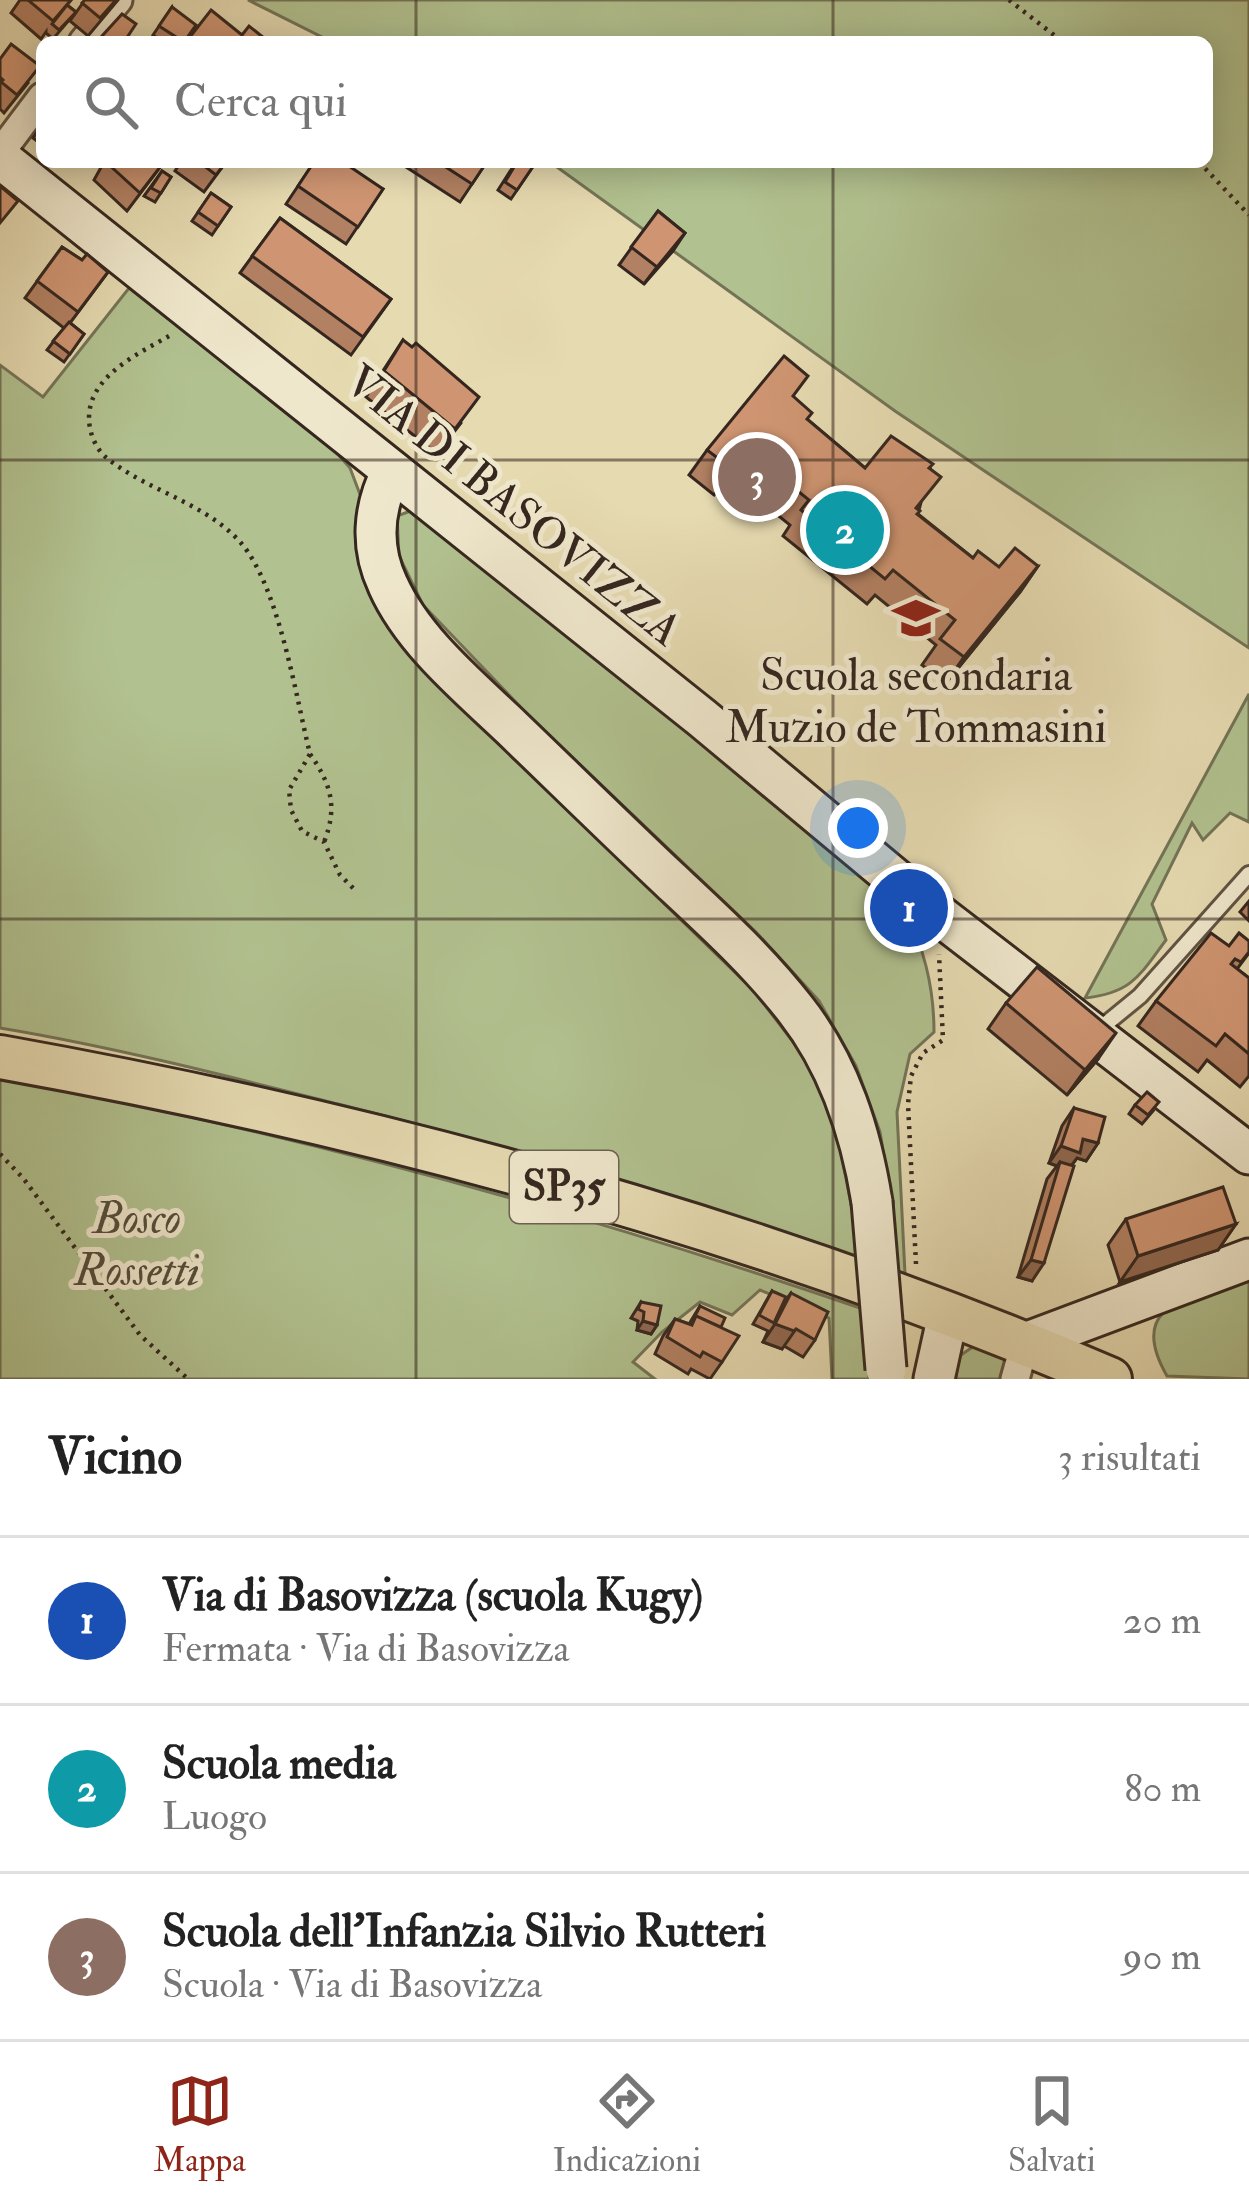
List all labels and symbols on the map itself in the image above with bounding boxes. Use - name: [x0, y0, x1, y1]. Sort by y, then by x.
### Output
- street label: VIA DI BASOVIZZA: [334, 353, 692, 659]
- pin: 3: [718, 432, 796, 522]
- pin: 2: [806, 485, 884, 575]
- school or university icon: Scuola secondaria Muzio de Tommasini: [891, 593, 941, 643]
- place label: Scuola secondaria Muzio de Tommasini: [725, 648, 1107, 756]
- your location: [828, 798, 888, 858]
- pin: 1: [870, 863, 948, 953]
- road number: SP35: [510, 1151, 618, 1223]
- park label: Bosco Rossetti: [73, 1191, 200, 1299]

